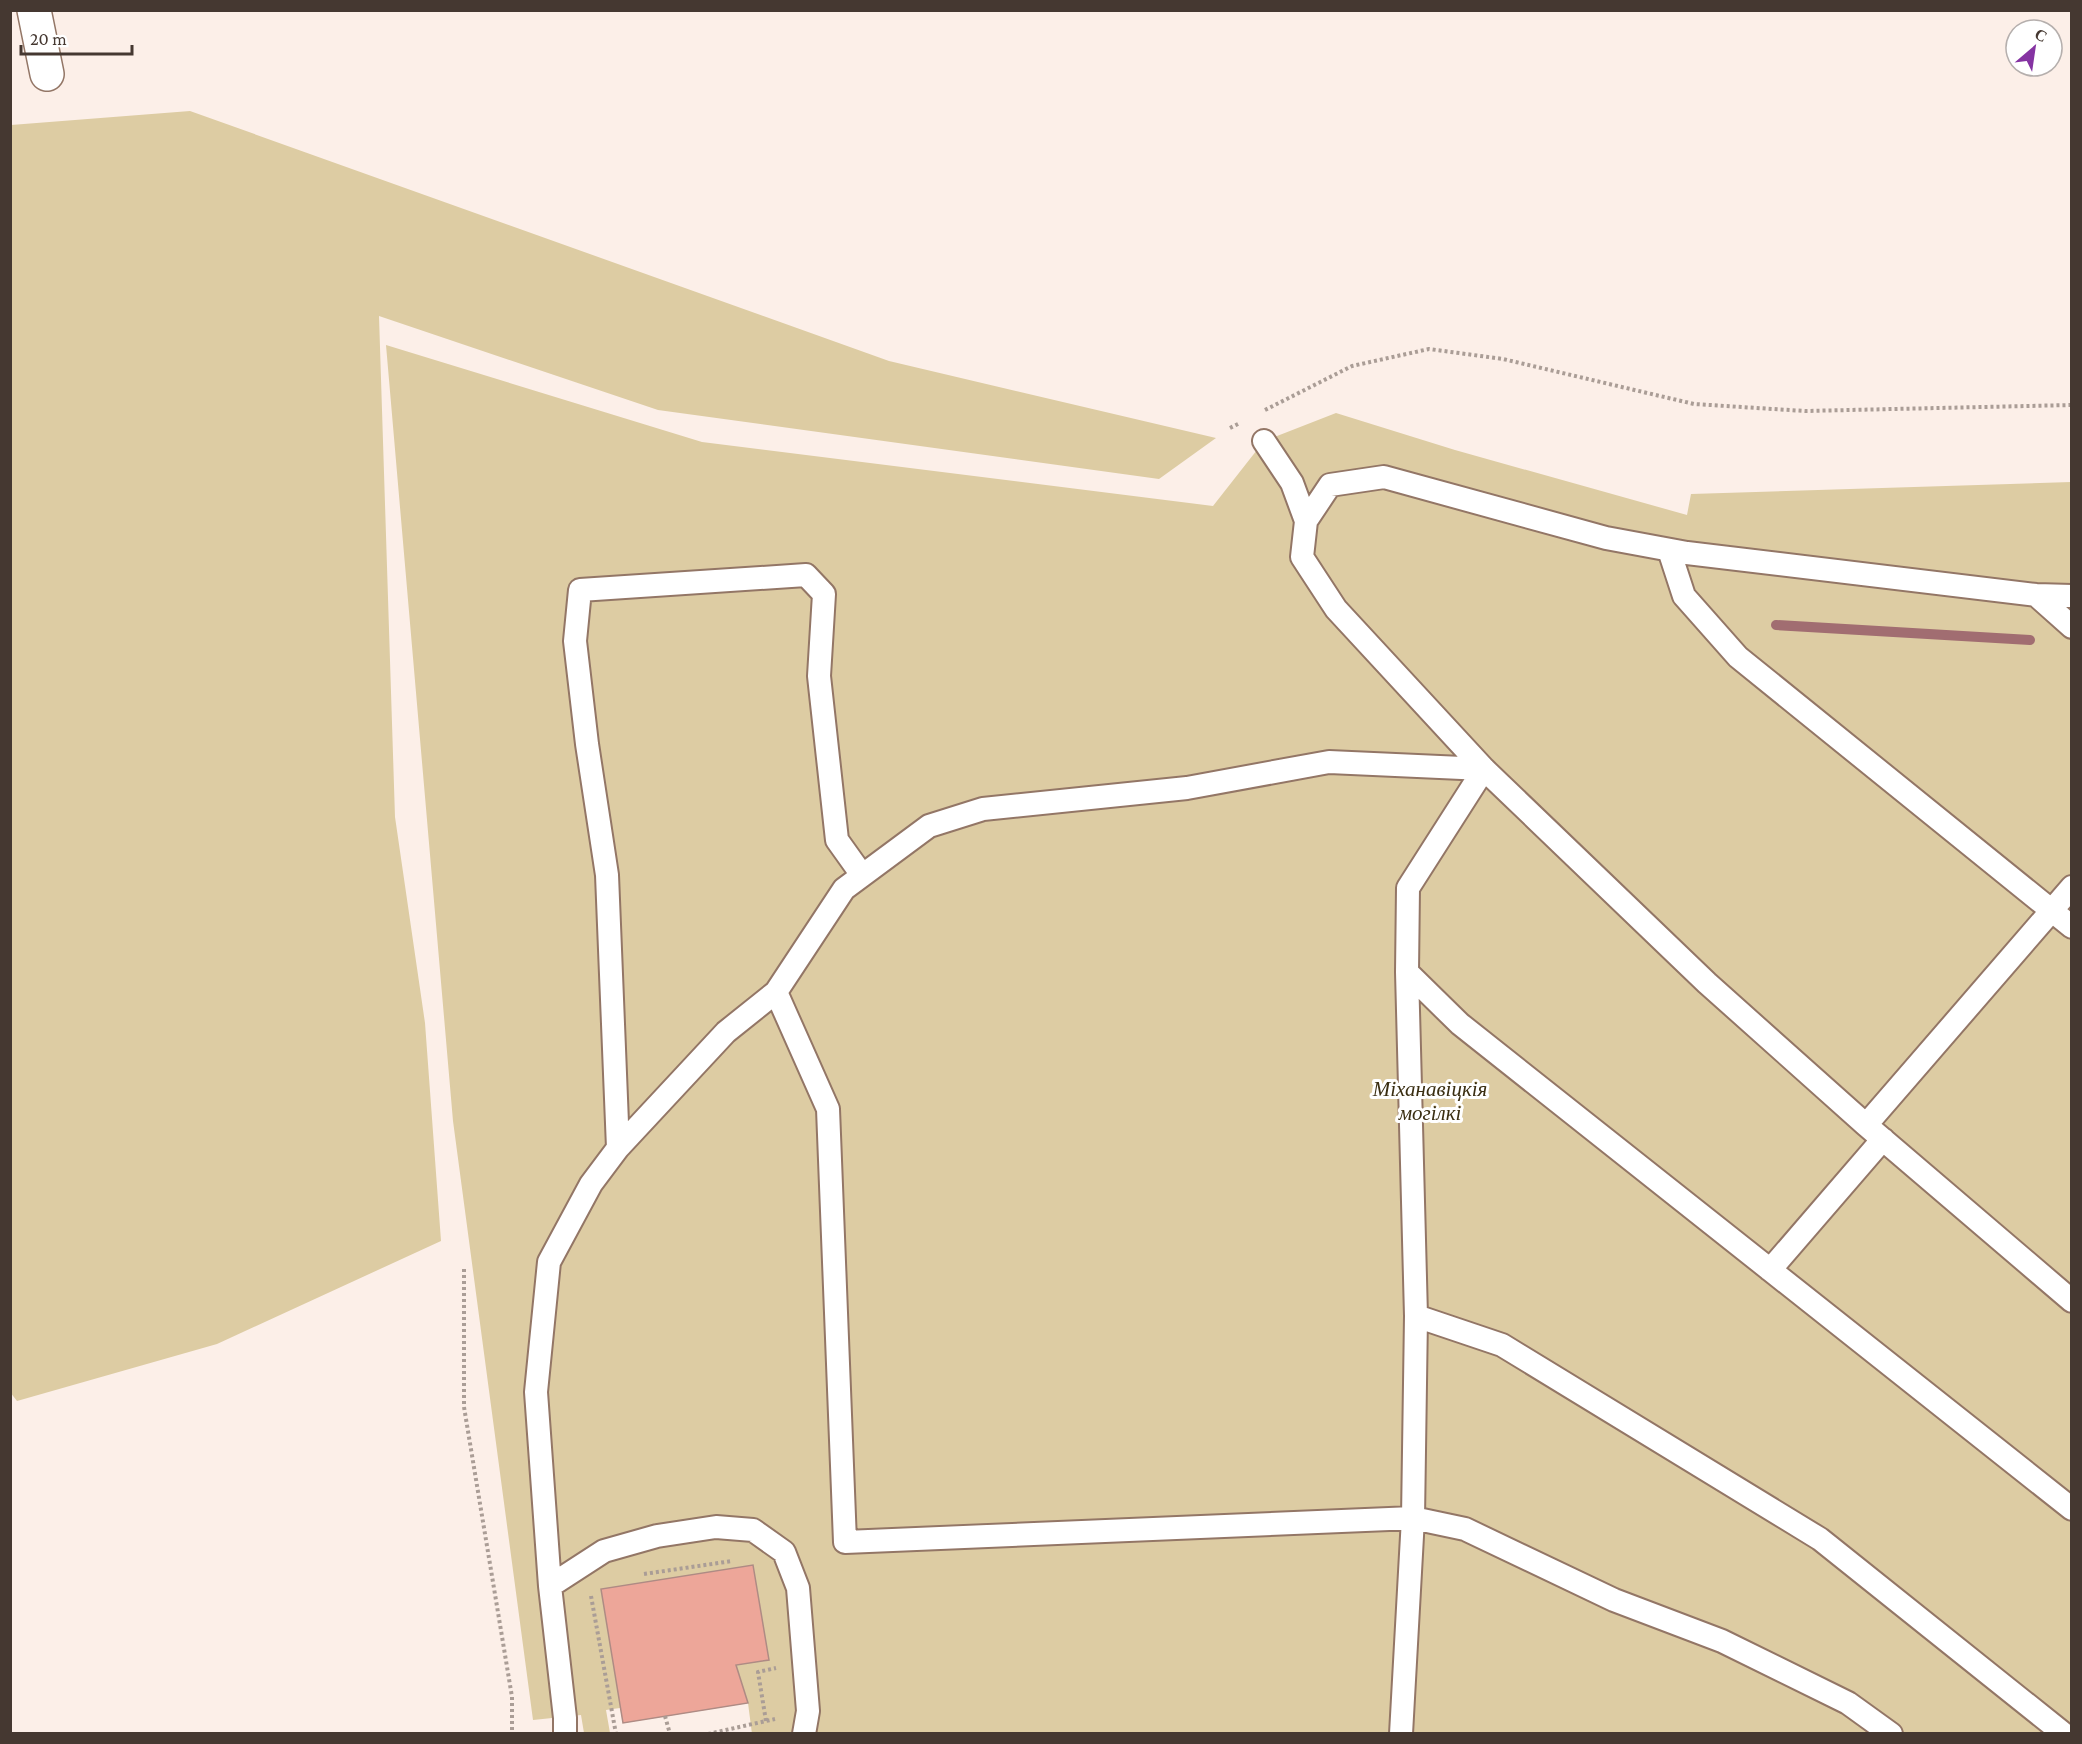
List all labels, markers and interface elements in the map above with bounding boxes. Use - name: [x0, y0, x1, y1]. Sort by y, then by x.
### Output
- scale bar: [21, 18, 132, 56]
- north arrow: [2004, 18, 2064, 78]
- text: С: [2032, 25, 2050, 46]
- text: 20 m: [30, 29, 67, 49]
- park label: Міханавіцкія могілкі: [1372, 1077, 1487, 1125]

